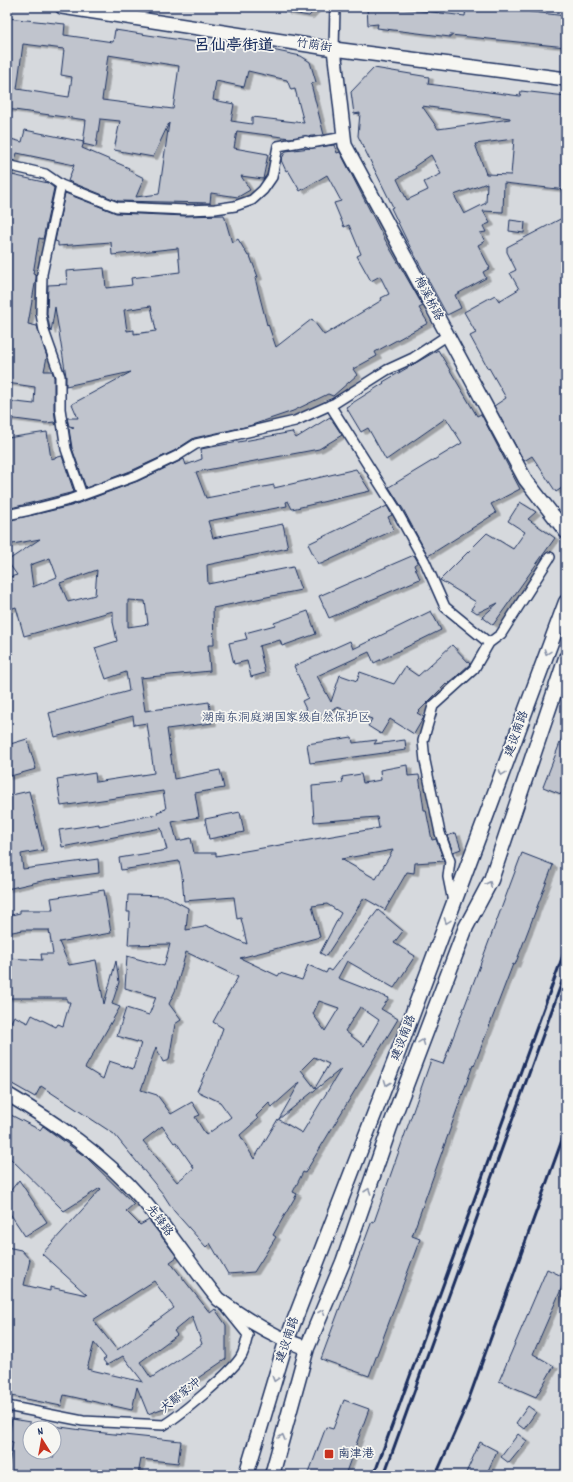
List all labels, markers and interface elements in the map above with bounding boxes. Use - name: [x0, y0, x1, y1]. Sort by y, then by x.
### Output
- district label: 吕仙亭街道: [194, 35, 274, 58]
- street label: 竹荫街: [295, 35, 333, 57]
- street label: 梅溪桥路: [409, 274, 447, 324]
- one-way arrow: [544, 648, 552, 655]
- street label: 建设南路: [501, 709, 533, 759]
- park label: 湖南东洞庭湖国家级自然保护区: [202, 710, 370, 727]
- one-way arrow: [499, 770, 507, 777]
- one-way arrow: [484, 881, 491, 888]
- one-way arrow: [443, 918, 451, 925]
- street label: 建设南路: [387, 1013, 421, 1063]
- one-way arrow: [418, 1039, 426, 1046]
- one-way arrow: [383, 1079, 391, 1086]
- one-way arrow: [363, 1187, 371, 1194]
- street label: 先锋路: [141, 1202, 177, 1240]
- one-way arrow: [317, 1309, 325, 1316]
- street label: 建设南路: [272, 1315, 304, 1365]
- street label: 大鄢家冲: [157, 1374, 205, 1418]
- one-way arrow: [271, 1375, 280, 1382]
- north arrow: [22, 1420, 62, 1460]
- text: N: [36, 1424, 45, 1441]
- one-way arrow: [277, 1434, 286, 1441]
- place label: 南津港: [338, 1446, 374, 1463]
- marker: 南津港: [323, 1448, 335, 1460]

